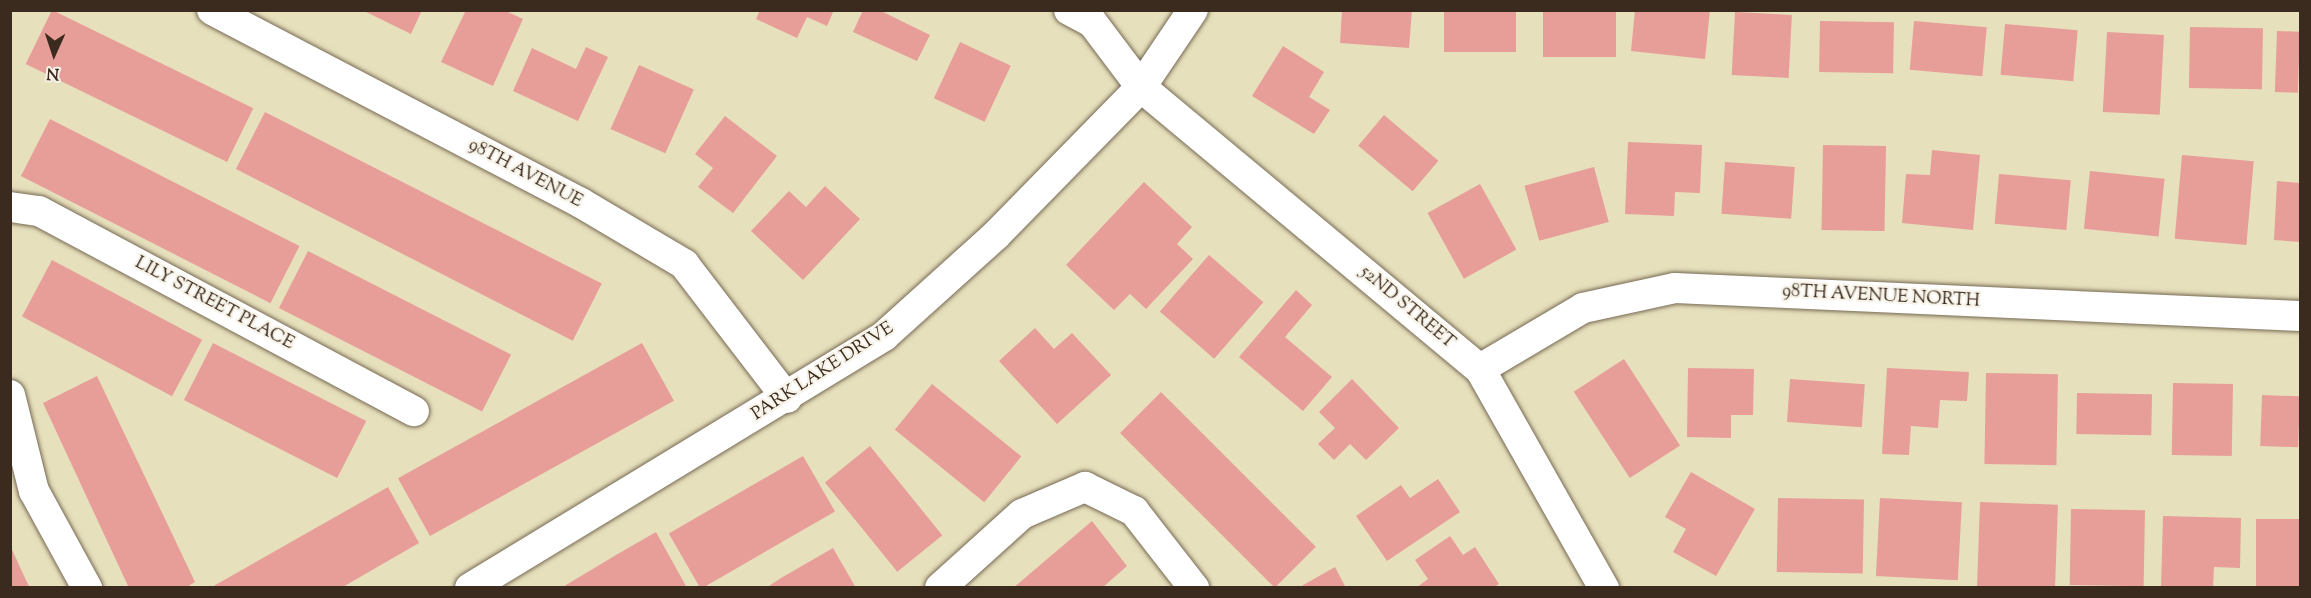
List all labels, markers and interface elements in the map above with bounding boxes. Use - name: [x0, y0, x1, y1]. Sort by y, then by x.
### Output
- north arrow: [24, 24, 84, 84]
- text: N: [46, 61, 60, 84]
- street label: 98TH AVENUE: [464, 135, 586, 213]
- street label: LILY STREET PLACE: [131, 253, 297, 355]
- street label: 52ND STREET: [1355, 262, 1459, 354]
- street label: 98TH AVENUE NORTH: [1782, 281, 1980, 313]
- street label: PARK LAKE DRIVE: [748, 318, 898, 426]

